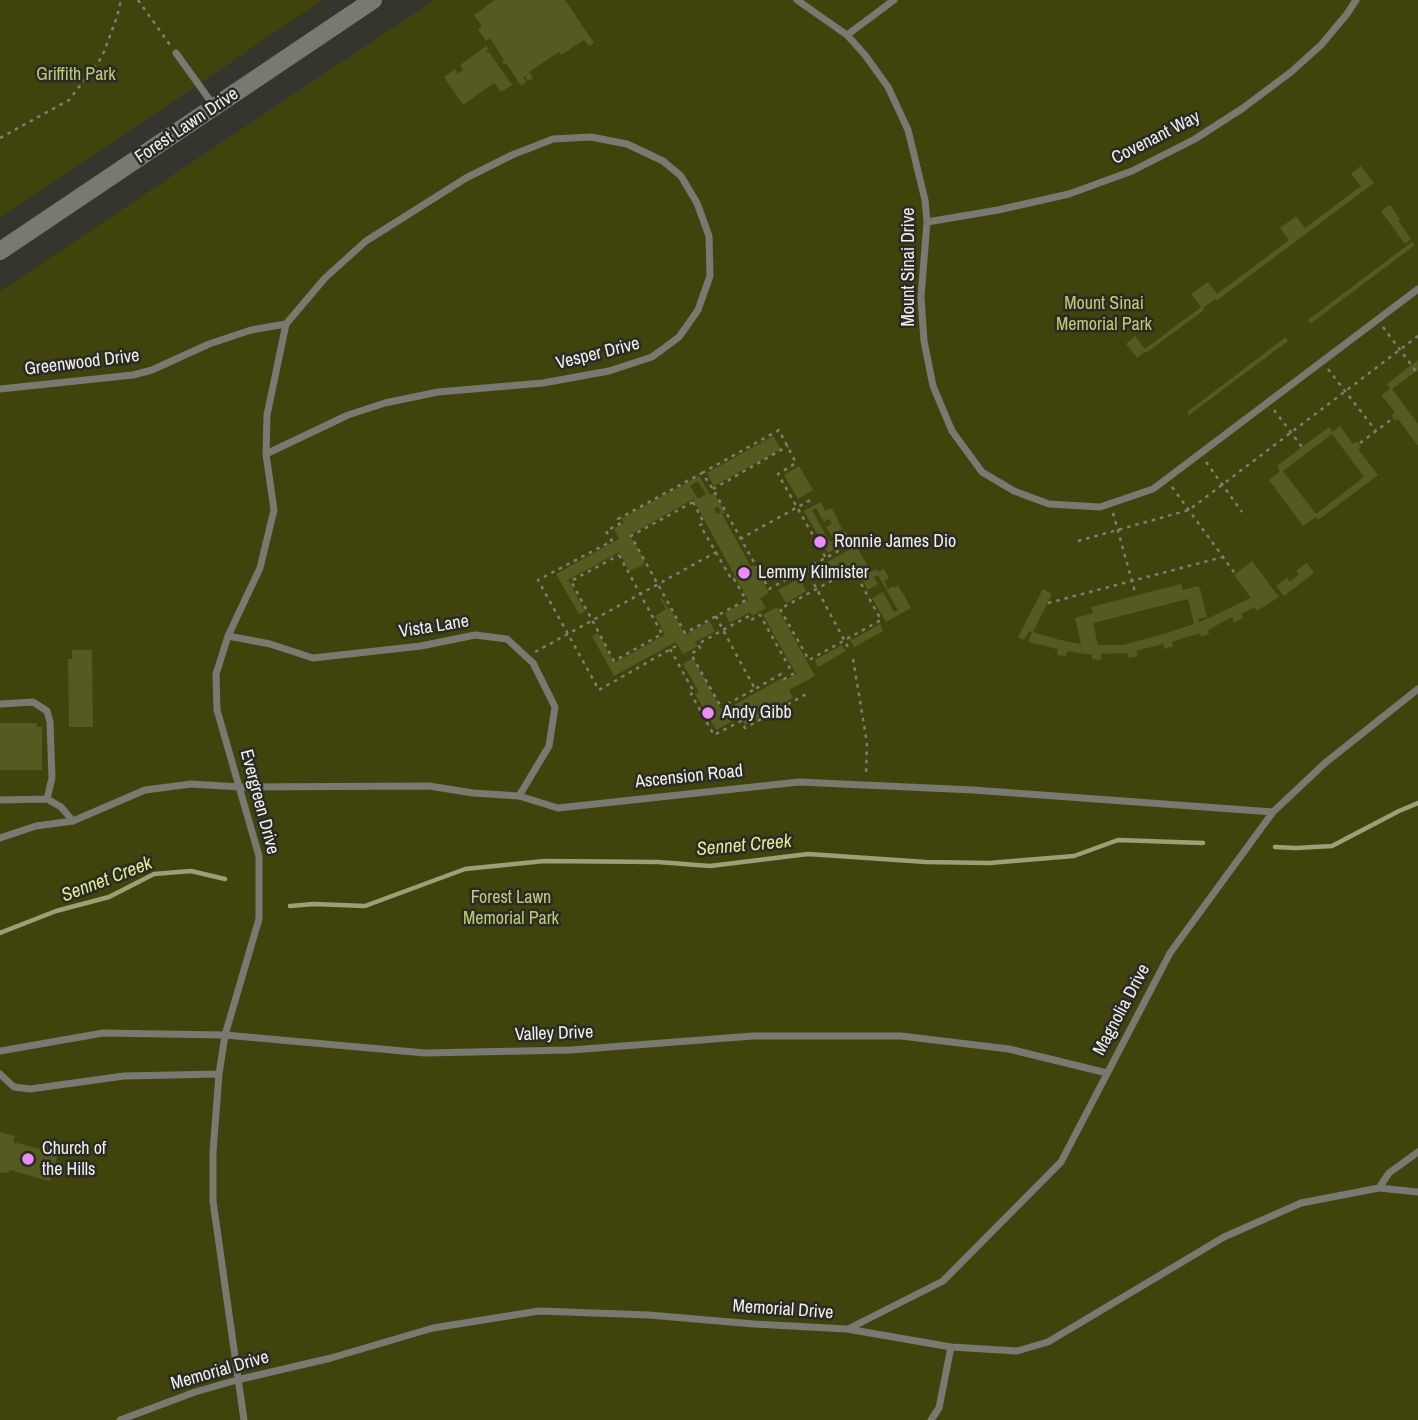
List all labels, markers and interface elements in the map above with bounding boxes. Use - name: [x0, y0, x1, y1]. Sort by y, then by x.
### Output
- park label: Griffith Park: [36, 64, 116, 86]
- street label: Forest Lawn Drive: [131, 84, 243, 168]
- street label: Covenant Way: [1108, 107, 1204, 169]
- street label: Mount Sinai Drive: [898, 208, 920, 326]
- park label: Mount Sinai Memorial Park: [1056, 293, 1152, 336]
- street label: Vesper Drive: [554, 333, 642, 375]
- street label: Greenwood Drive: [23, 345, 141, 381]
- place label: Ronnie James Dio: [834, 531, 956, 553]
- marker: Ronnie James Dio: [812, 534, 828, 550]
- place label: Lemmy Kilmister: [758, 562, 869, 584]
- marker: Lemmy Kilmister: [736, 565, 752, 581]
- street label: Vista Lane: [398, 611, 470, 643]
- place label: Andy Gibb: [722, 702, 792, 724]
- marker: Andy Gibb: [700, 705, 716, 721]
- street label: Evergreen Drive: [235, 747, 283, 857]
- street label: Ascension Road: [634, 761, 744, 793]
- water label: Sennet Creek: [696, 830, 792, 862]
- water label: Sennet Creek: [58, 852, 156, 908]
- park label: Forest Lawn Memorial Park: [463, 887, 559, 930]
- street label: Magnolia Drive: [1089, 961, 1155, 1059]
- street label: Valley Drive: [514, 1022, 594, 1046]
- place label: Church of the Hills: [42, 1138, 106, 1180]
- marker: Church of the Hills: [20, 1151, 36, 1167]
- street label: Memorial Drive: [732, 1296, 834, 1324]
- street label: Memorial Drive: [169, 1347, 271, 1395]

